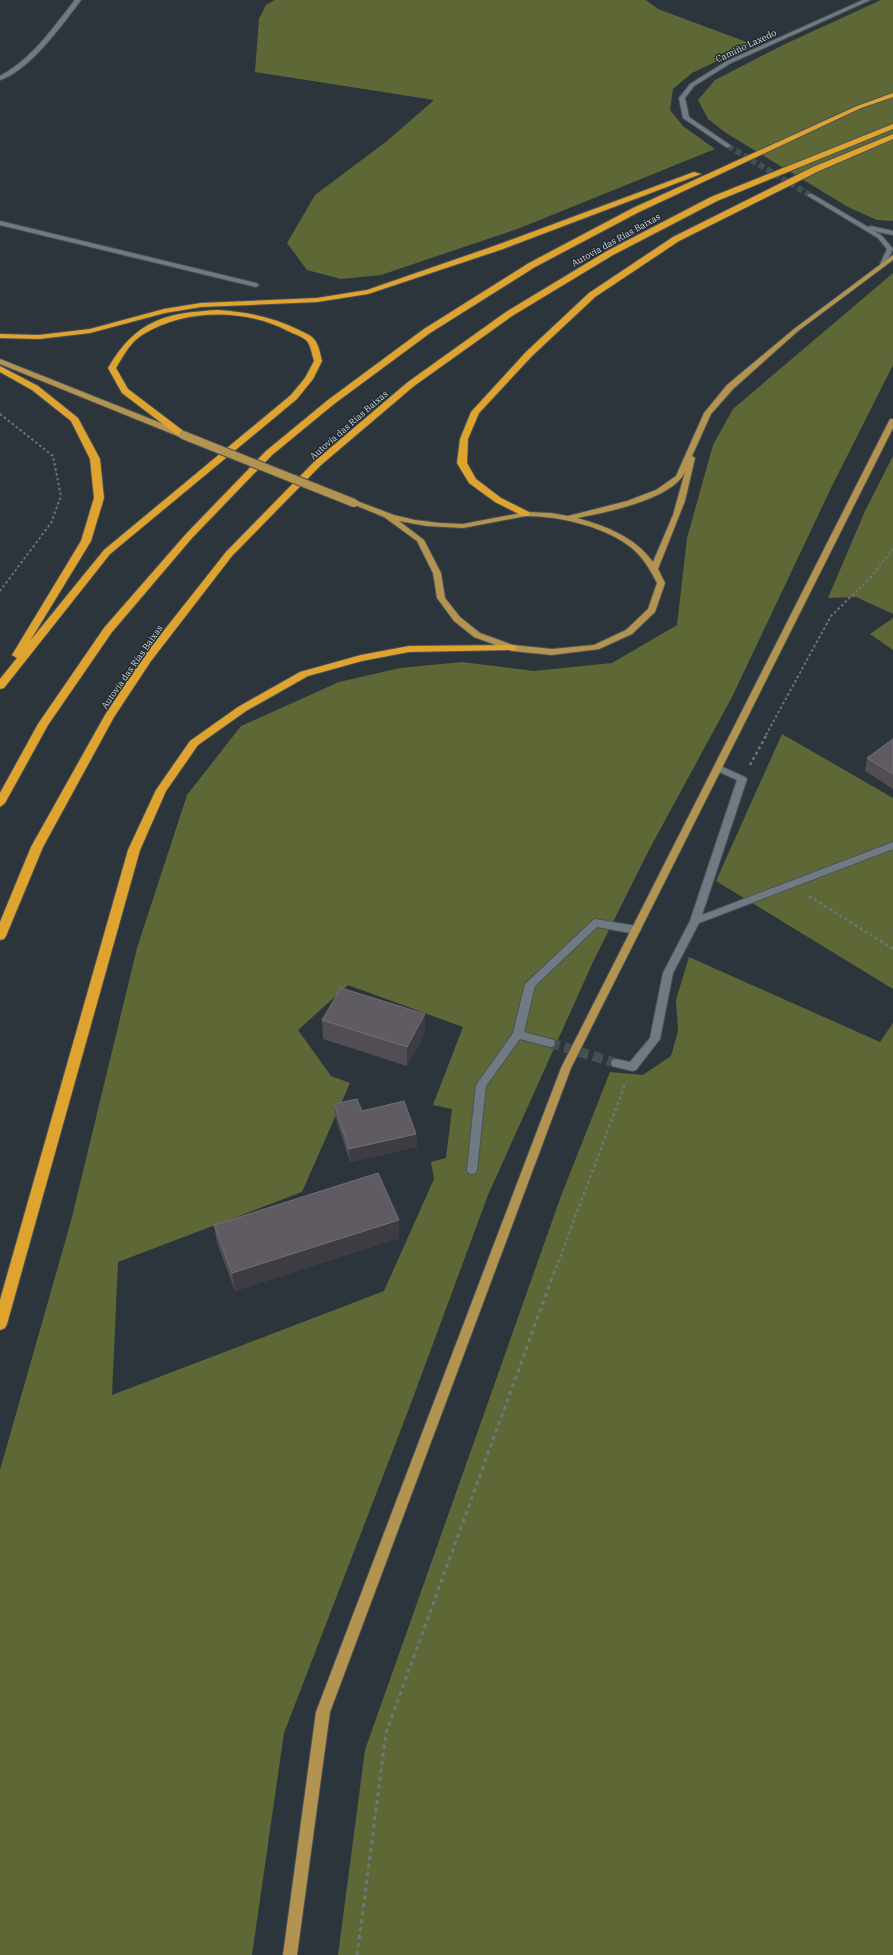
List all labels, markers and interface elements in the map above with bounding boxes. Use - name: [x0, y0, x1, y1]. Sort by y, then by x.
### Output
- street label: Camiño Laxedo: [714, 27, 778, 64]
- street label: Autovía das Rías Baixas: [570, 211, 662, 269]
- street label: Autovía das Rías Baixas: [307, 388, 390, 461]
- street label: Autovía das Rías Baixas: [99, 623, 165, 711]

